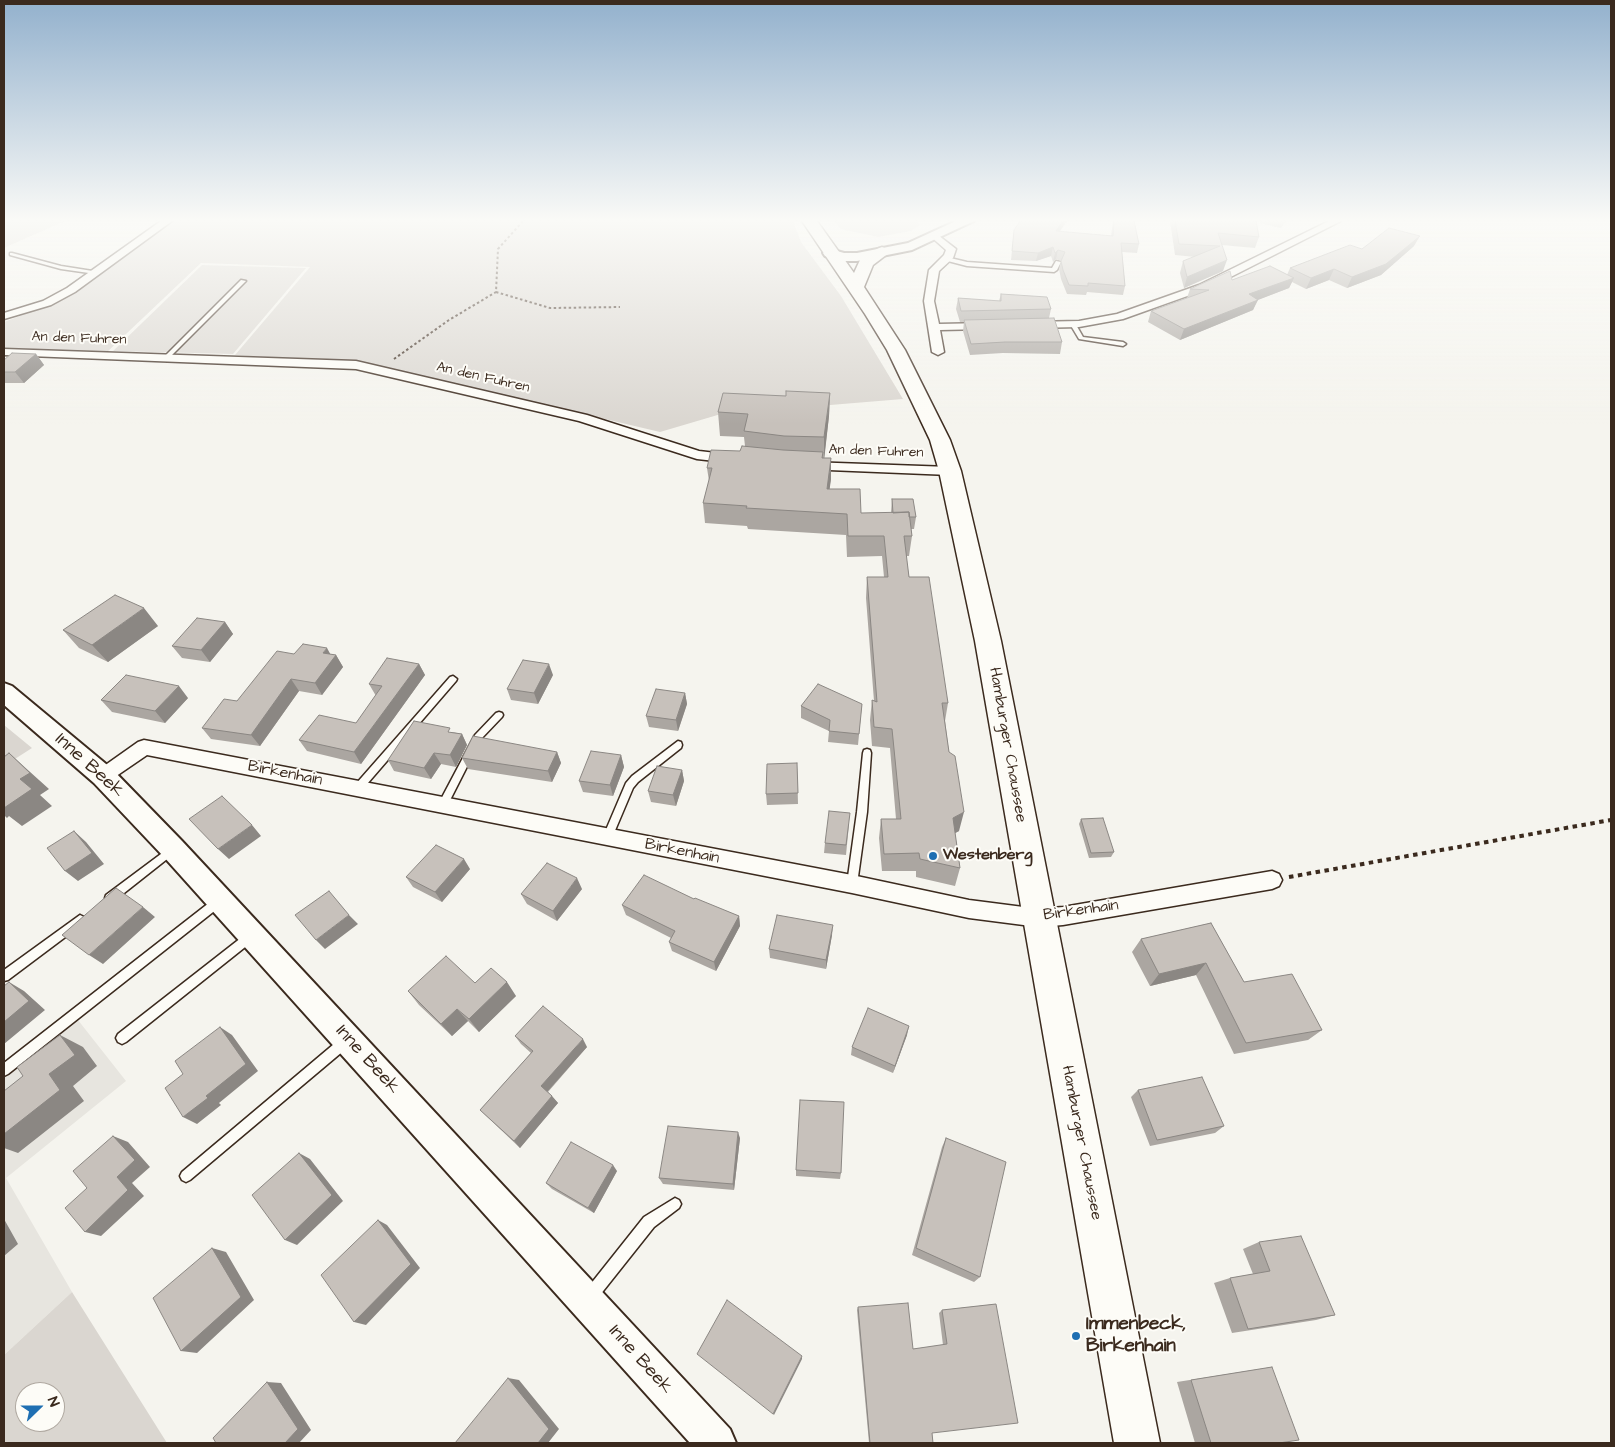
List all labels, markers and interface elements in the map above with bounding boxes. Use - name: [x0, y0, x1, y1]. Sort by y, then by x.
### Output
- street label: An den Fuhren: [31, 329, 127, 349]
- street label: An den Fuhren: [435, 359, 531, 397]
- street label: An den Fuhren: [828, 442, 924, 462]
- street label: Hamburger Chaussee: [984, 666, 1030, 824]
- street label: Inne Beek: [50, 729, 128, 803]
- street label: Birkenhain: [246, 757, 324, 791]
- street label: Birkenhain: [643, 835, 721, 869]
- place label: Westenberg: [943, 846, 1033, 866]
- marker: Westenberg: [927, 850, 939, 862]
- street label: Birkenhain: [1042, 896, 1120, 926]
- street label: Inne Beek: [330, 1021, 404, 1099]
- street label: Hamburger Chaussee: [1057, 1064, 1105, 1222]
- place label: Immenbeck, Birkenhain: [1086, 1314, 1186, 1358]
- street label: Inne Beek: [603, 1321, 677, 1399]
- marker: Immenbeck, Birkenhain: [1070, 1330, 1082, 1342]
- north arrow: [15, 1382, 65, 1432]
- text: N: [42, 1394, 64, 1410]

